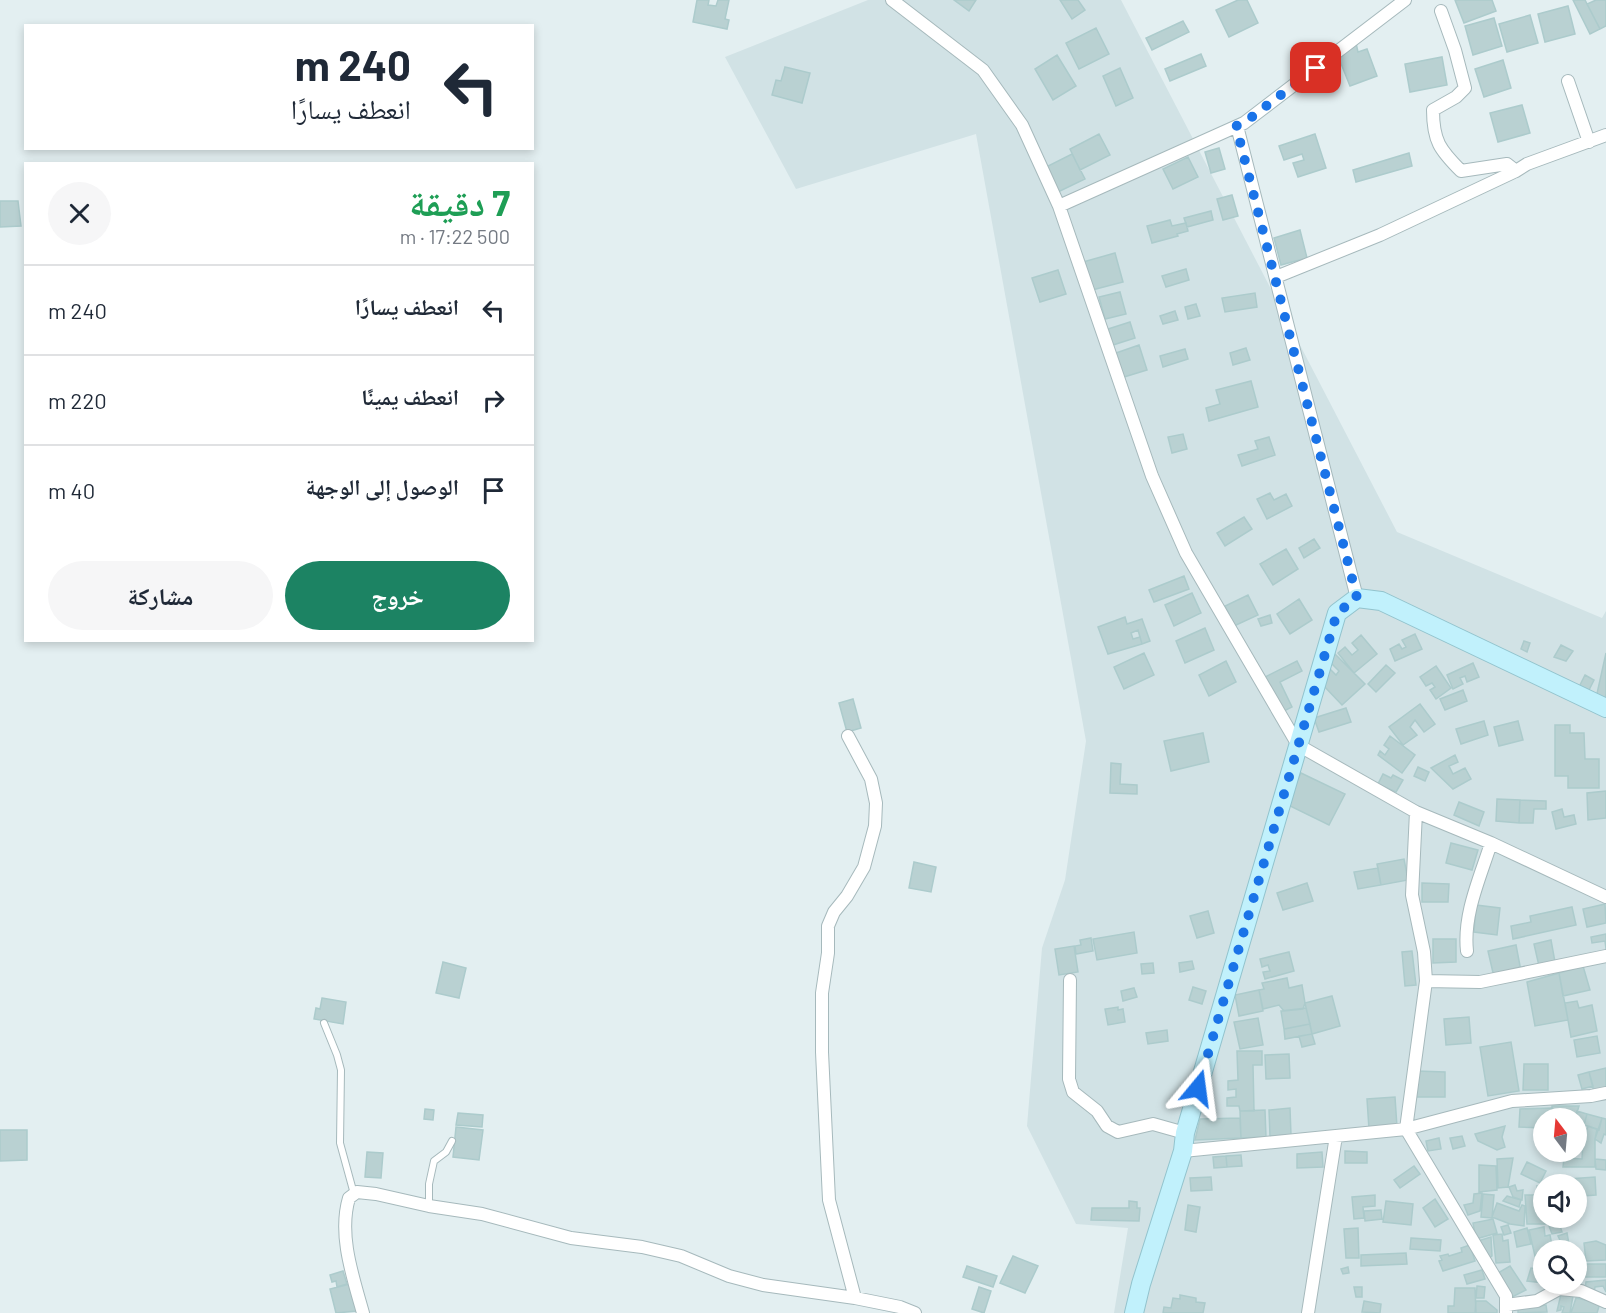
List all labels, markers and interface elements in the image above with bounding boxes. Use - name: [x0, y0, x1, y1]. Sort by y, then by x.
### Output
- text: 240 m: [295, 39, 411, 89]
- pin: [1290, 42, 1341, 93]
- icon: left: [432, 48, 510, 126]
- icon: arrive: [1299, 51, 1332, 84]
- text: انعطف يسارًا: [291, 92, 411, 124]
- text: 7 دقيقة: [409, 180, 510, 223]
- button: close: [48, 182, 111, 245]
- text: 500 m · 17:22: [400, 224, 510, 248]
- text: انعطف يسارًا: [355, 293, 459, 319]
- icon: left: [477, 294, 510, 327]
- text: 240 m: [48, 297, 107, 323]
- text: انعطف يمينًا: [361, 383, 459, 409]
- icon: right: [477, 384, 510, 417]
- text: 220 m: [48, 387, 107, 413]
- text: الوصول إلى الوجهة: [306, 473, 459, 499]
- icon: arrive: [477, 474, 510, 507]
- text: 40 m: [48, 477, 95, 503]
- button: مشاركة: [48, 561, 273, 630]
- button: خروج: [285, 561, 510, 630]
- position arrow: [1166, 1056, 1230, 1120]
- north arrow: [1533, 1108, 1587, 1162]
- map controls: [1533, 1108, 1587, 1294]
- button: sound: [1533, 1174, 1587, 1228]
- button: search: [1533, 1240, 1587, 1294]

